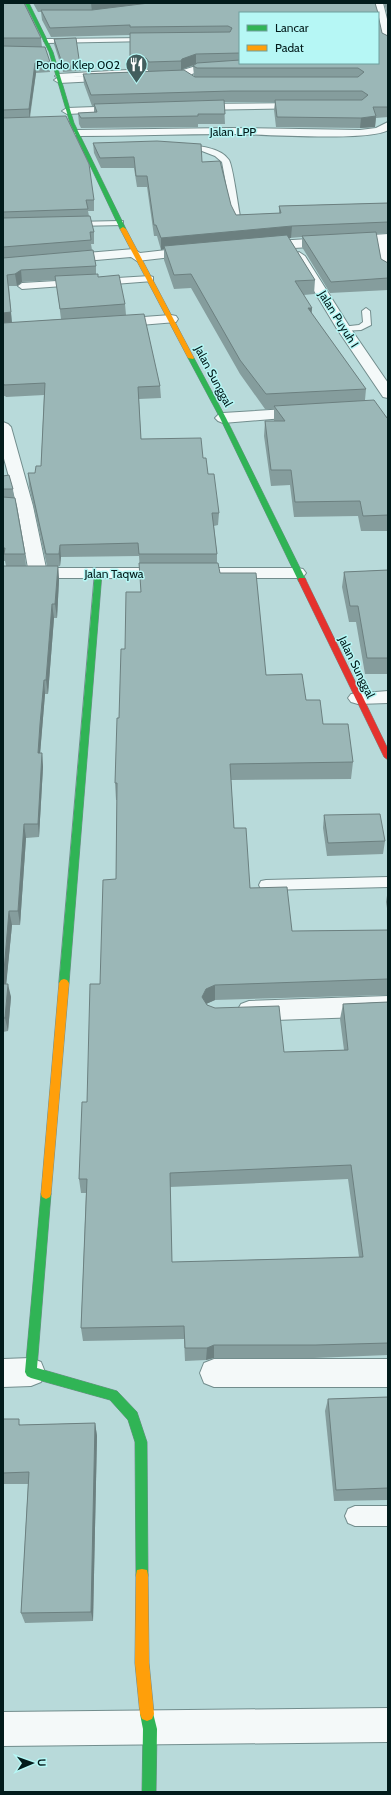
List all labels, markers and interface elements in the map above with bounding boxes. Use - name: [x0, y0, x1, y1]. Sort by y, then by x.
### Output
- legend: [239, 12, 379, 64]
- text: Lancar: [275, 20, 309, 35]
- text: Padat: [275, 40, 304, 55]
- restaurant icon: Pondo Klep 002: [123, 51, 149, 84]
- place label: Pondo Klep 002: [36, 57, 120, 72]
- street label: Jalan LPP: [209, 124, 256, 139]
- street label: Jalan Puyuh I: [315, 287, 362, 350]
- street label: Jalan Sunggal: [191, 342, 236, 409]
- street label: Jalan Taqwa: [83, 566, 144, 581]
- street label: Jalan Sunggal: [335, 633, 379, 701]
- north arrow: [12, 1743, 52, 1783]
- text: U: [35, 1758, 49, 1767]

